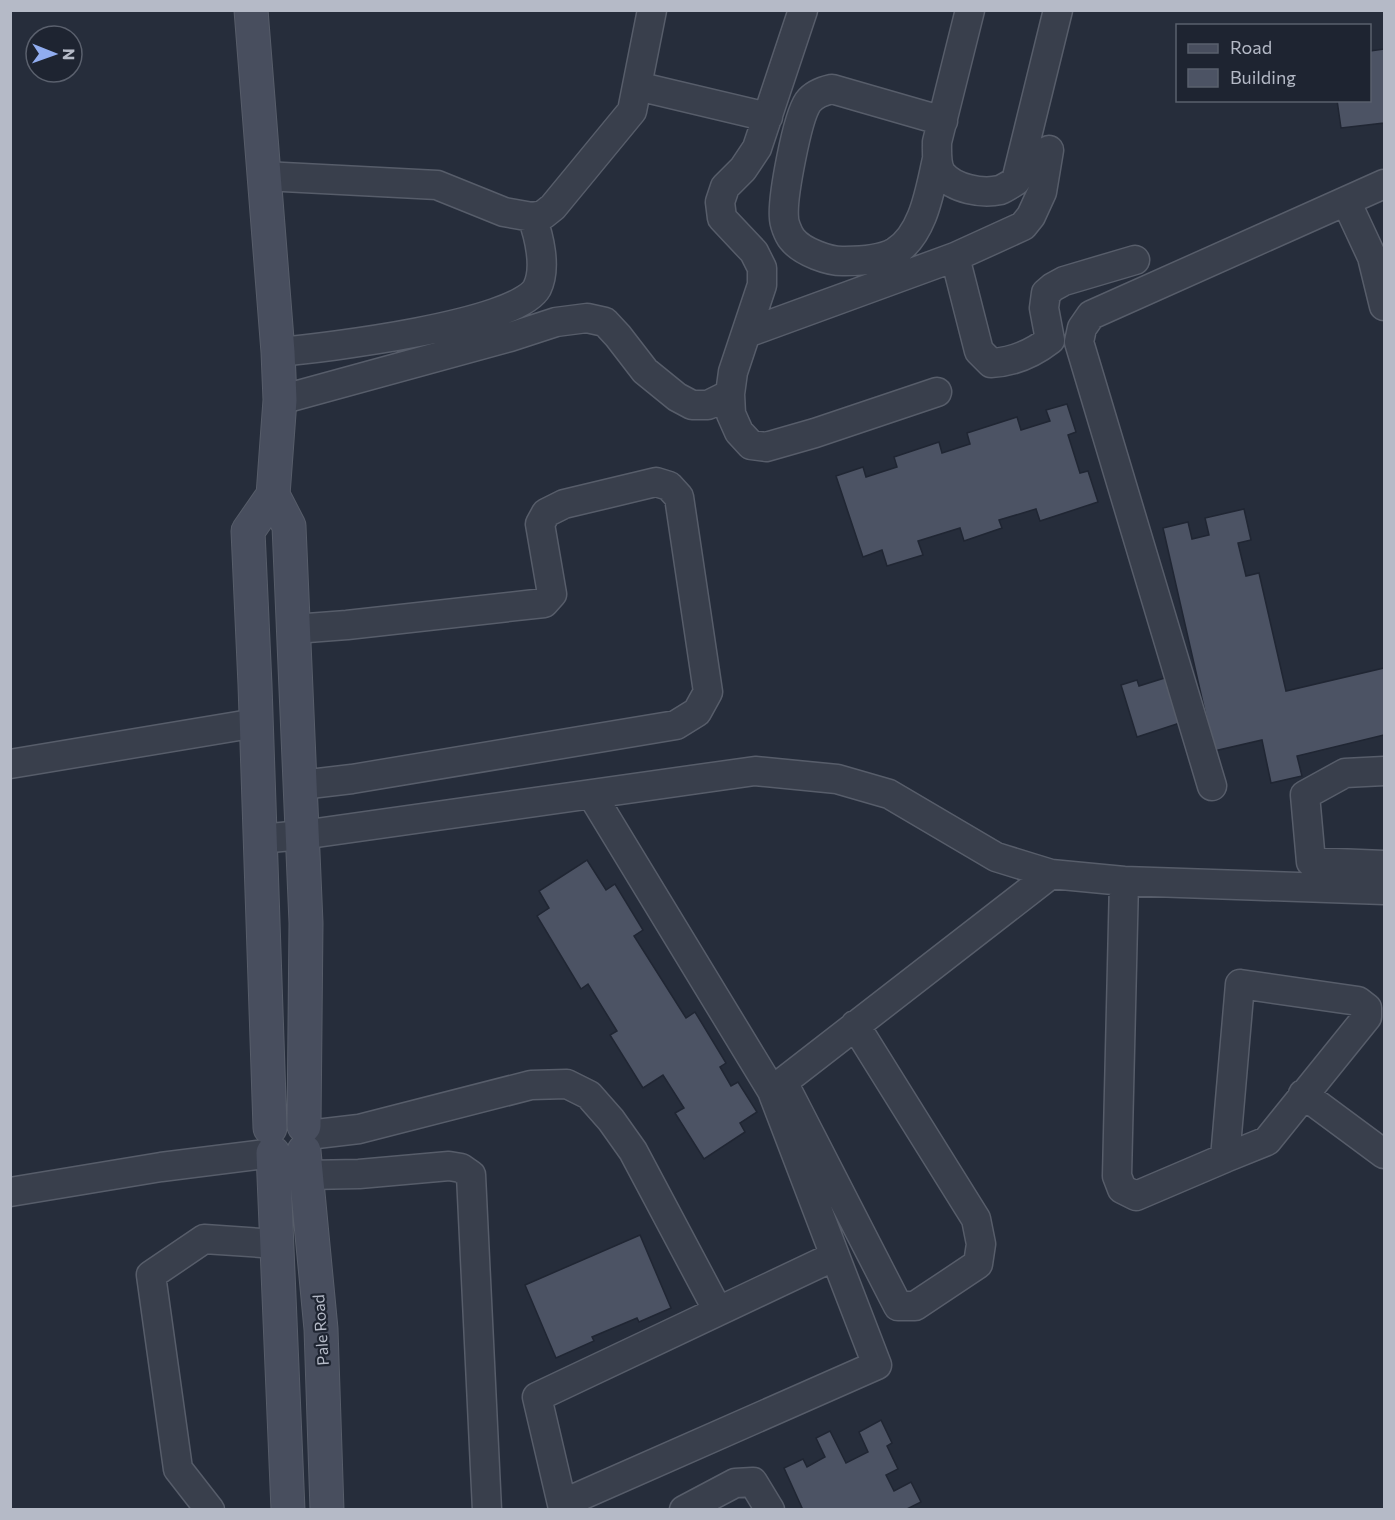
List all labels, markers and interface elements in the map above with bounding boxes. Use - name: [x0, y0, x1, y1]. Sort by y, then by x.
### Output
- north arrow: [24, 24, 84, 84]
- legend: [1176, 24, 1371, 102]
- text: Road: [1230, 36, 1272, 58]
- text: N: [60, 48, 79, 60]
- text: Building: [1230, 66, 1296, 88]
- street label: Pale Road: [308, 1294, 332, 1366]

